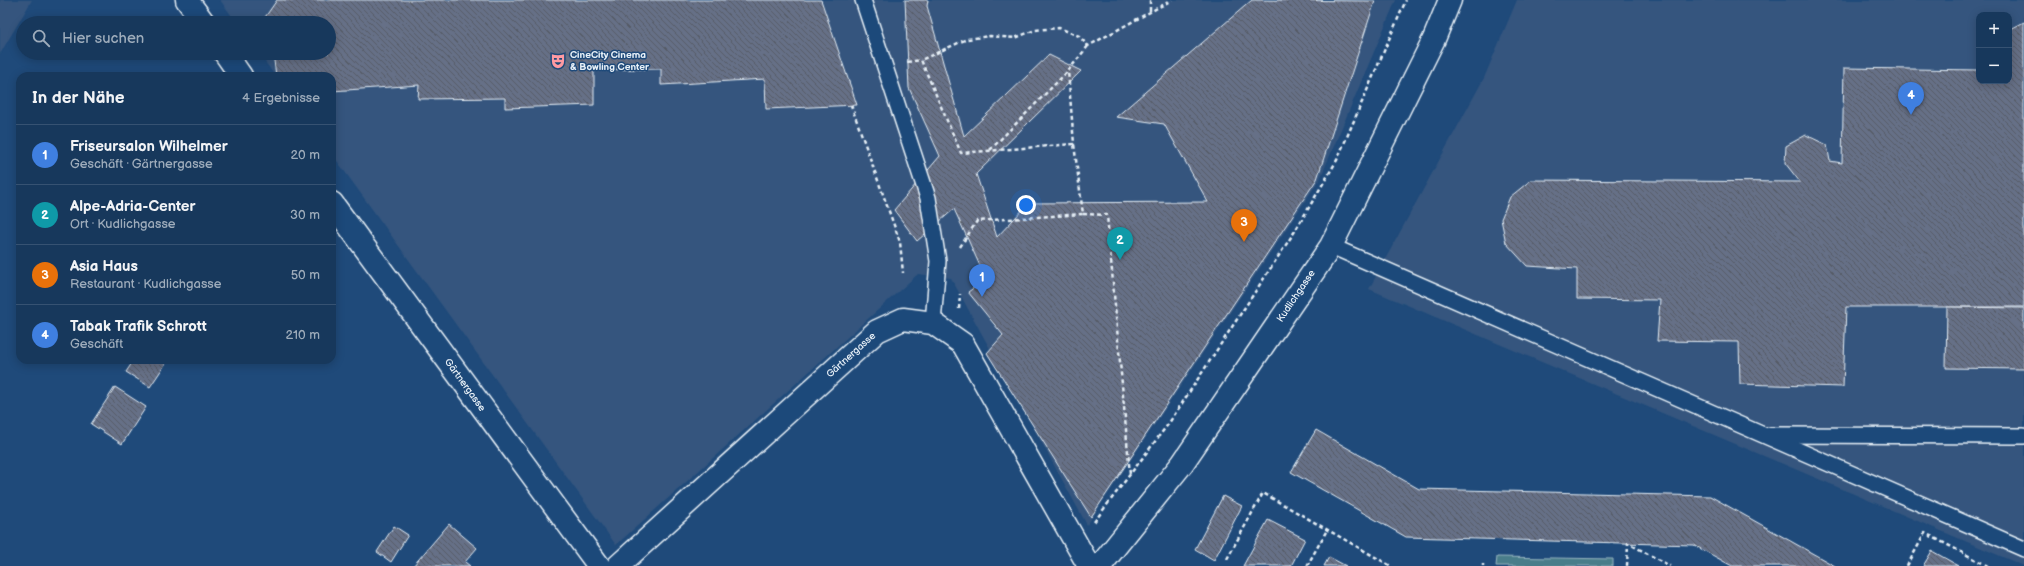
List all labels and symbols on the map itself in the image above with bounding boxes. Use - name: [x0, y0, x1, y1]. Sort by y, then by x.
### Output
- place label: CineCity Cinema & Bowling Center: [570, 49, 650, 73]
- theatre icon: CineCity Cinema & Bowling Center: [549, 52, 567, 70]
- pin: 4: [1898, 82, 1924, 115]
- your location: [1016, 195, 1036, 215]
- pin: 3: [1231, 209, 1257, 242]
- pin: 2: [1107, 227, 1133, 260]
- pin: 1: [969, 264, 995, 297]
- street label: Kudlichgasse: [1274, 268, 1318, 324]
- street label: Gärtnergasse: [824, 330, 878, 380]
- street label: Gärtnergasse: [442, 356, 488, 414]

